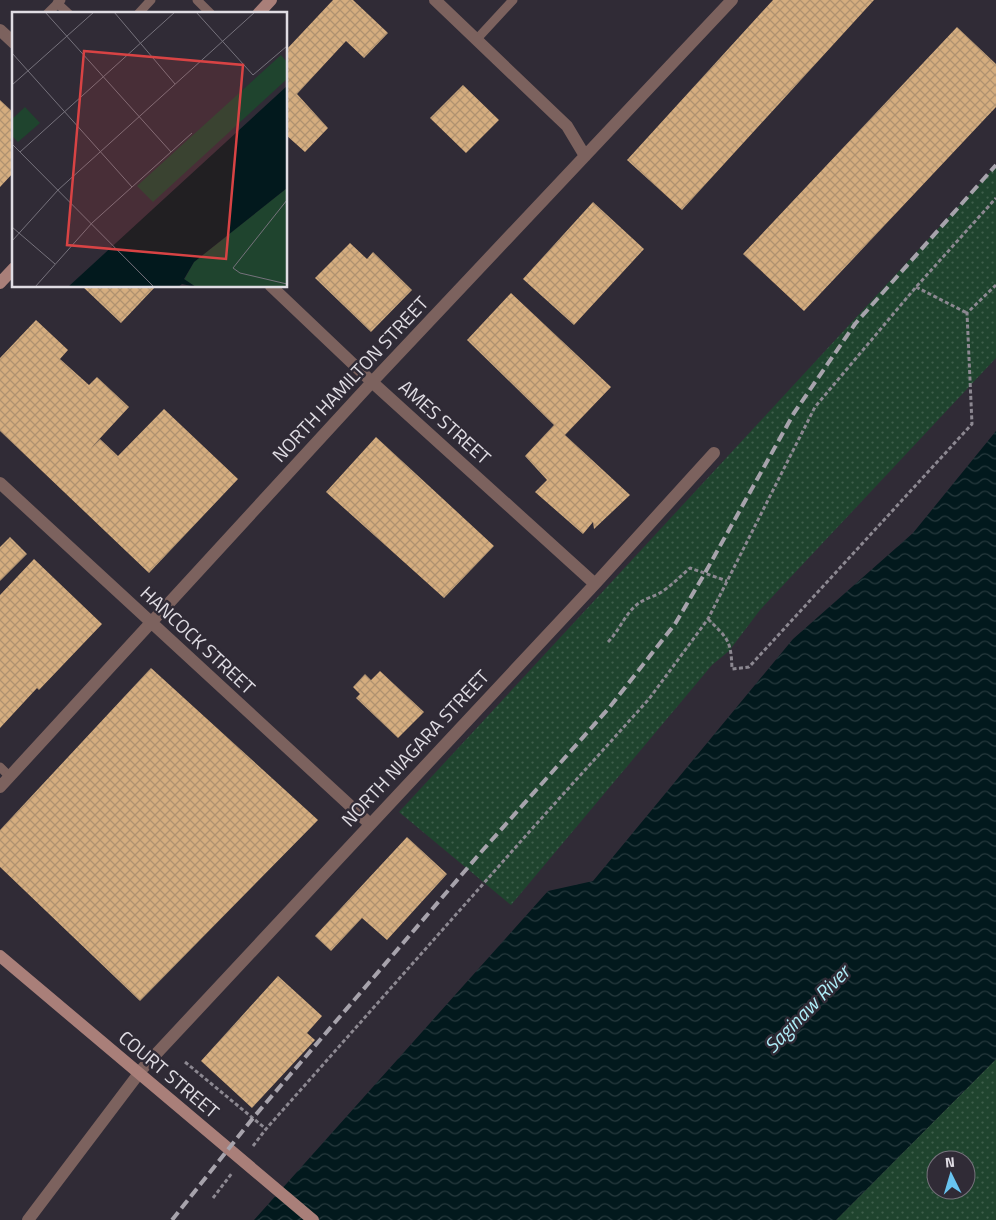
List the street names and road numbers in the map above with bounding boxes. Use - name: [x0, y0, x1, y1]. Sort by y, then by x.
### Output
- street label: NORTH HAMILTON STREET: [265, 289, 435, 468]
- street label: AMES STREET: [393, 372, 498, 471]
- street label: HANCOCK STREET: [134, 579, 262, 701]
- street label: NORTH NIAGARA STREET: [334, 663, 495, 833]
- street label: COURT STREET: [113, 1023, 226, 1124]

